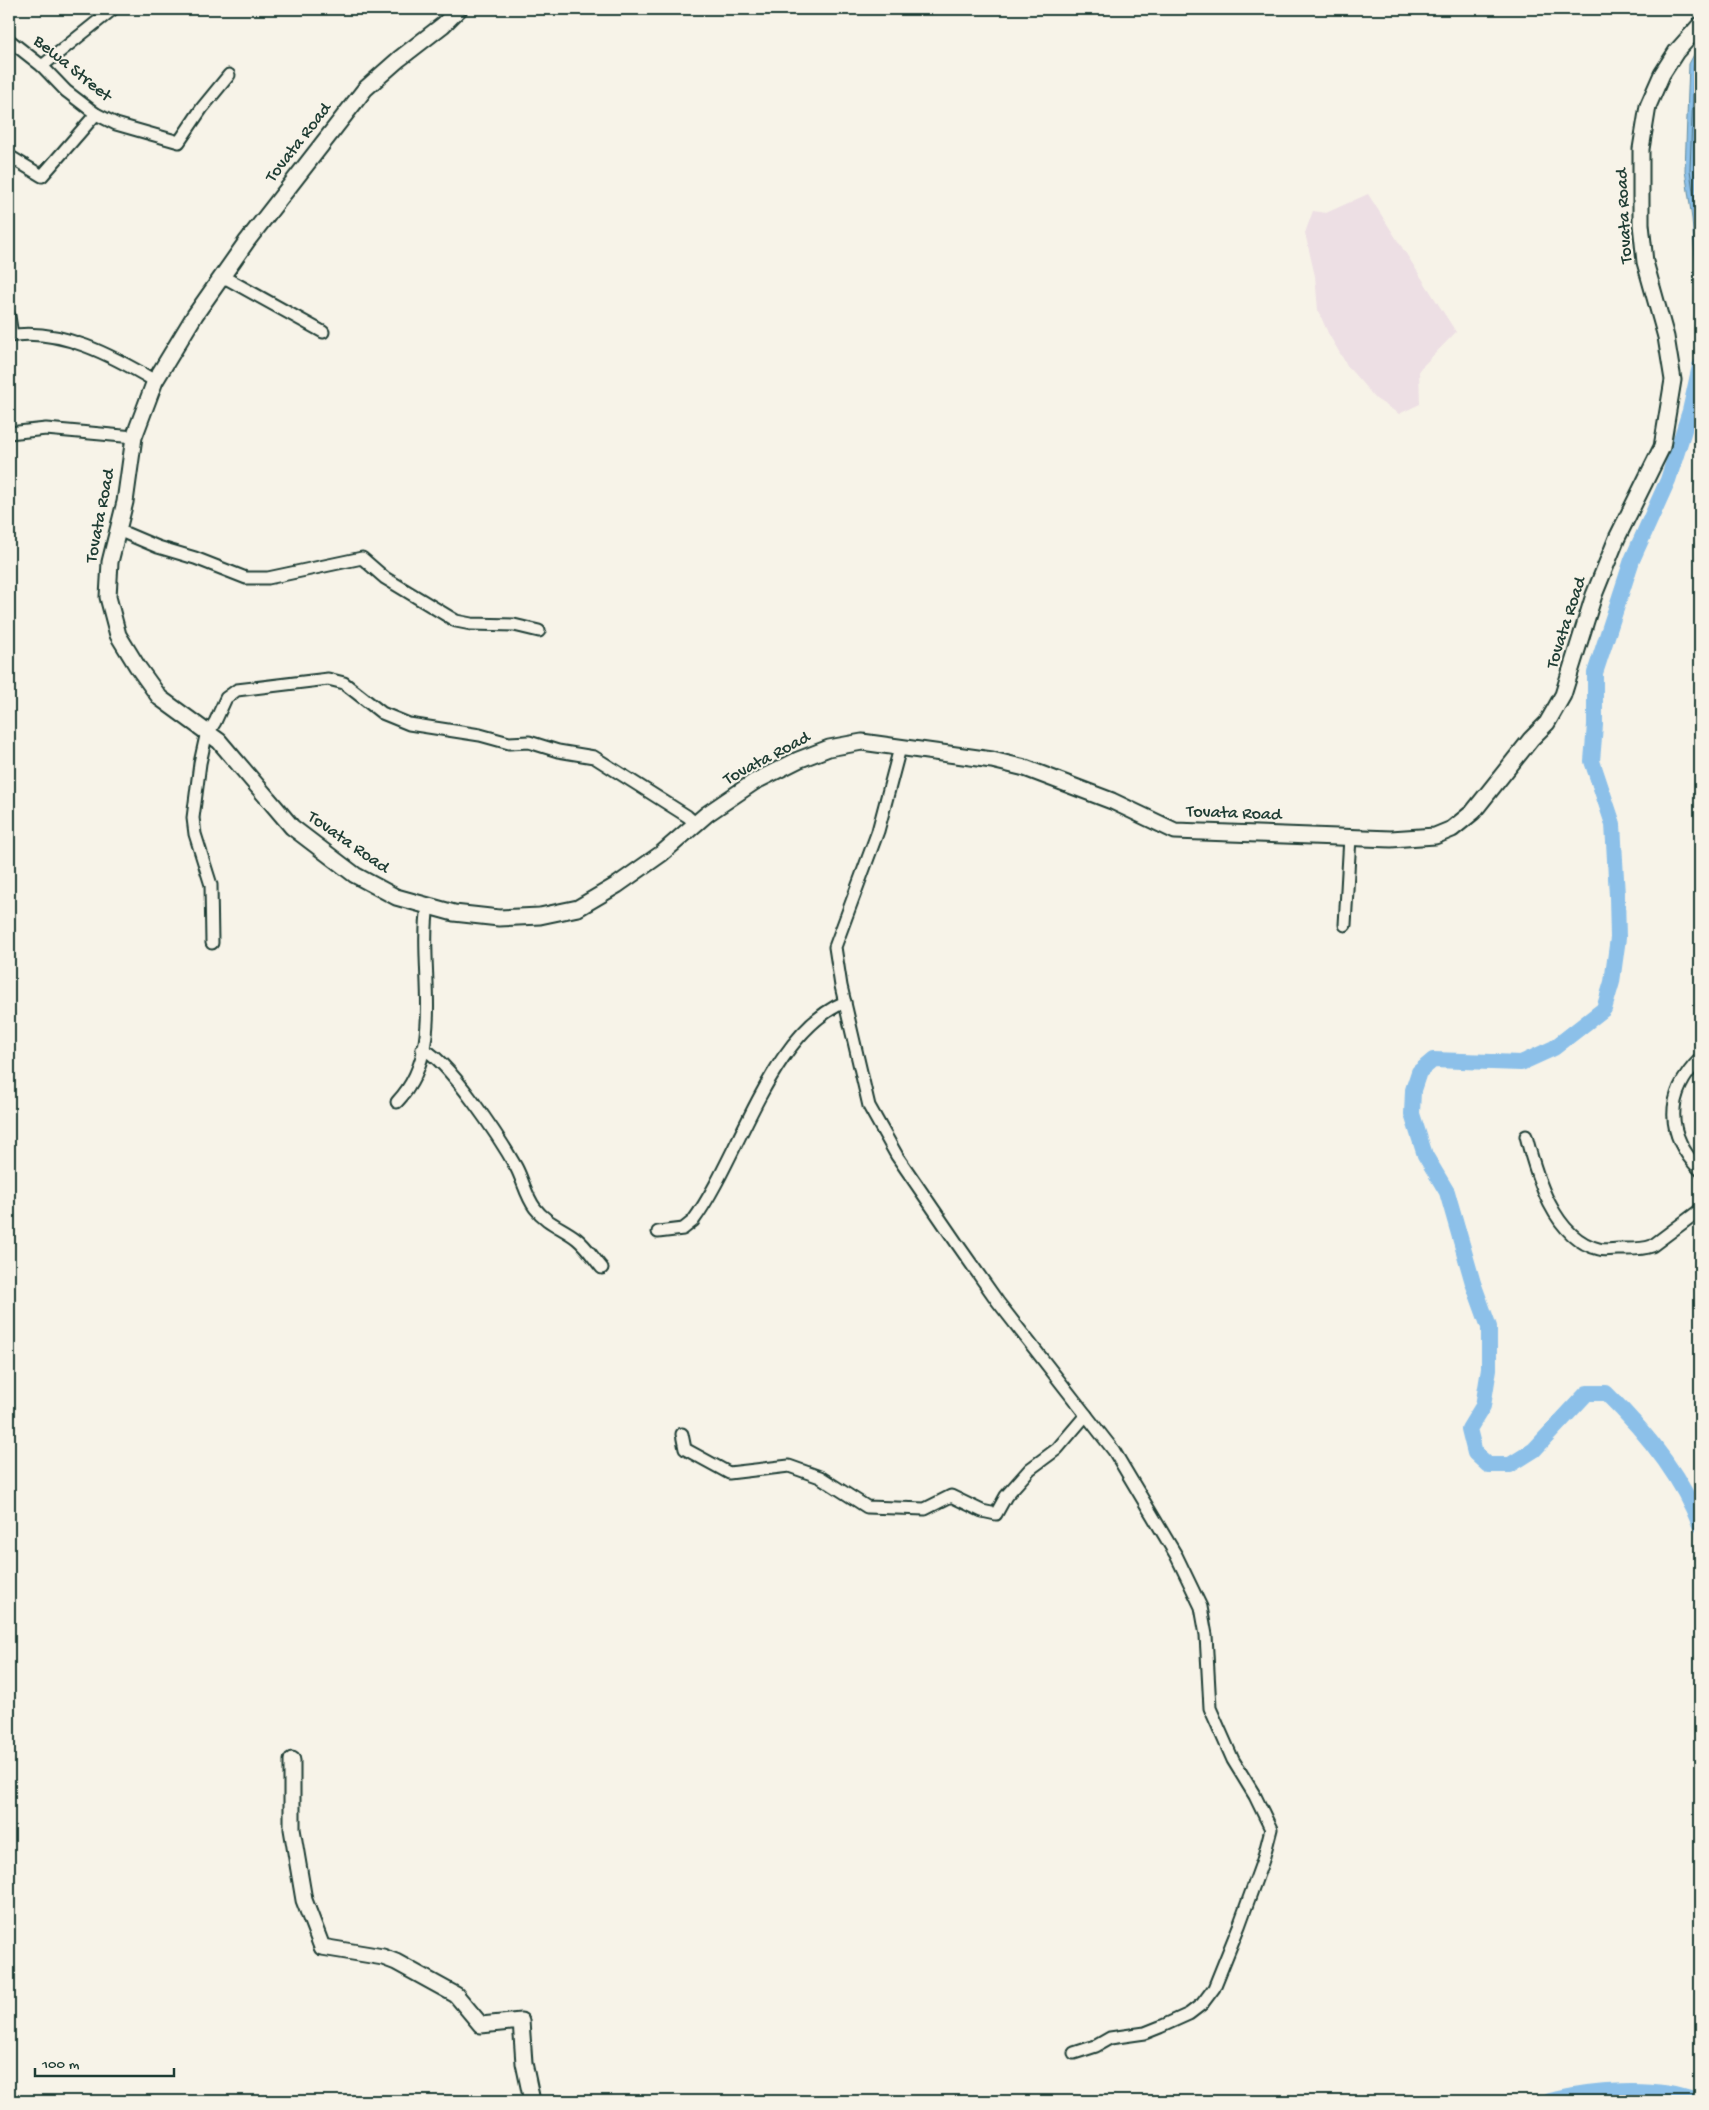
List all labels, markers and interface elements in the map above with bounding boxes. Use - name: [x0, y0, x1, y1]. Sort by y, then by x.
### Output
- street label: Bewa Street: [28, 30, 117, 108]
- street label: Tovata Road: [261, 98, 337, 188]
- street label: Tovata Road: [1612, 167, 1638, 265]
- street label: Tovata Road: [81, 466, 121, 566]
- street label: Tovata Road: [1542, 573, 1592, 672]
- street label: Tovata Road: [719, 727, 815, 791]
- street label: Tovata Road: [1185, 802, 1283, 826]
- street label: Tovata Road: [302, 807, 394, 880]
- scale bar: [35, 2045, 174, 2077]
- text: 100 m: [41, 2056, 80, 2074]

